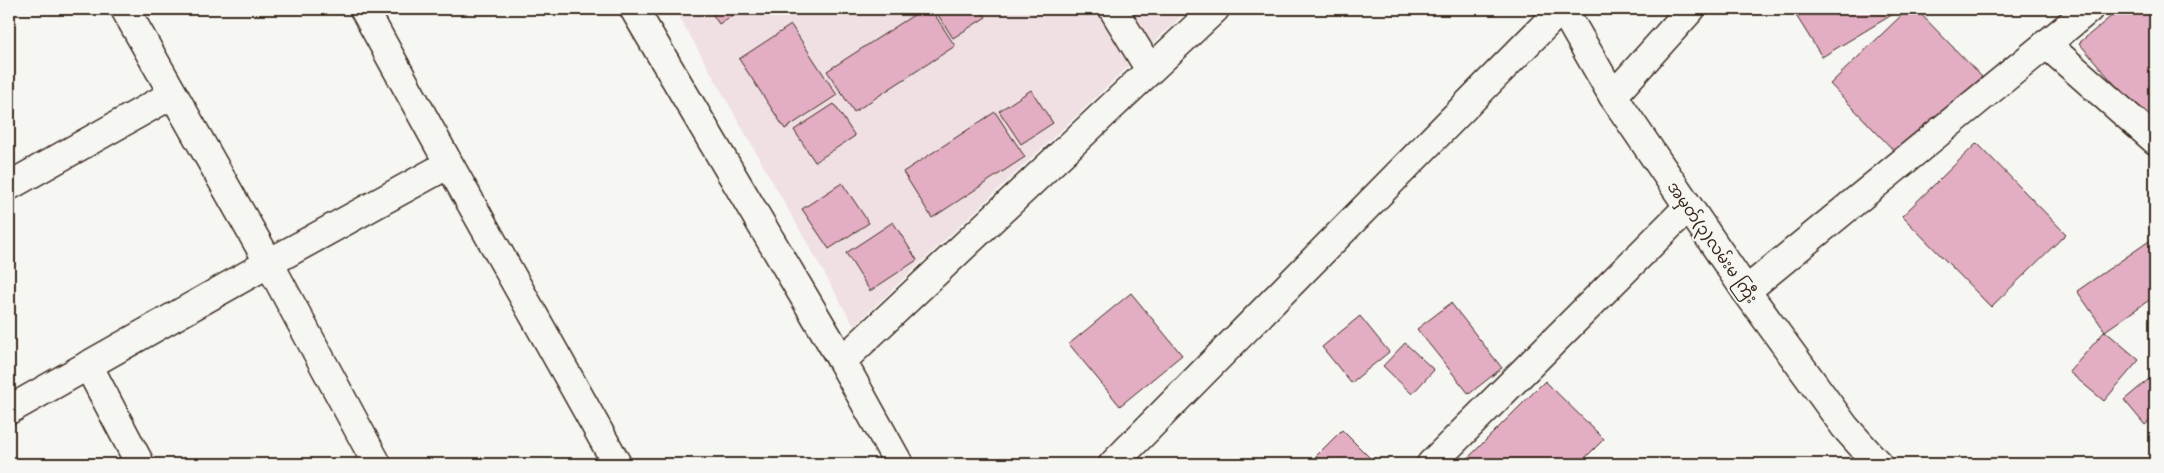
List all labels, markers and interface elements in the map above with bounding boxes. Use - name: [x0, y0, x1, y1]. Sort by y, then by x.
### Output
- street label: အမှတ်(၃)လမ်းမ ကြီး: [1659, 177, 1763, 310]

